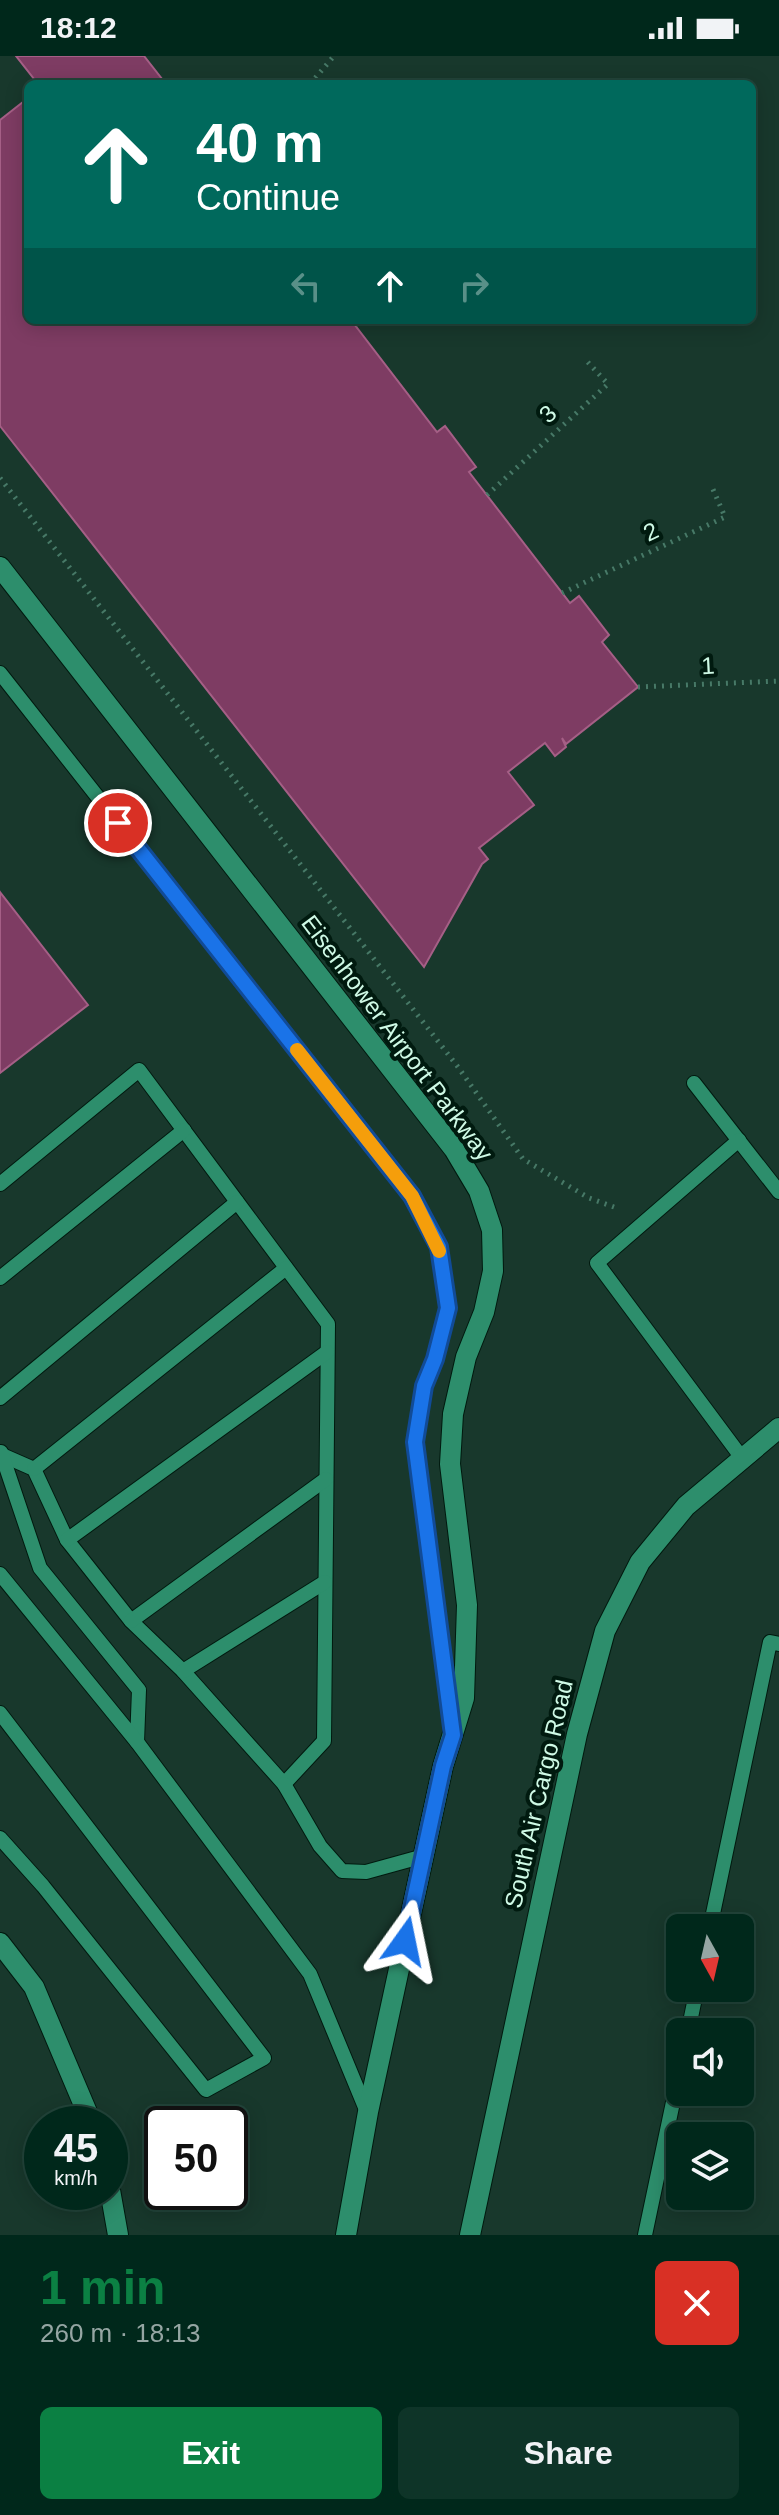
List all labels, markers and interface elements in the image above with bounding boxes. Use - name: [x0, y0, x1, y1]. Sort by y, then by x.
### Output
- text: 18:12: [40, 11, 117, 44]
- text: 40 m: [196, 111, 324, 174]
- icon: ahead: [64, 112, 168, 216]
- text: Continue: [196, 177, 340, 218]
- icon: left: [284, 264, 328, 308]
- icon: ahead: [368, 264, 412, 308]
- icon: right: [452, 264, 496, 308]
- street label: 3: [534, 399, 562, 428]
- street label: 2: [639, 516, 663, 547]
- street label: 1: [701, 652, 715, 679]
- pin: [84, 789, 152, 857]
- icon: arrive: [96, 801, 140, 845]
- street label: Eisenhower Airport Parkway: [296, 910, 498, 1166]
- street label: South Air Cargo Road: [499, 1677, 578, 1911]
- position arrow: [363, 1899, 447, 1983]
- north arrow: [666, 1914, 754, 2002]
- map controls: [666, 1914, 754, 2210]
- button: sound: [666, 2018, 754, 2106]
- speed limit sign: 50: [144, 2106, 248, 2210]
- button: layers: [666, 2122, 754, 2210]
- text: 45: [54, 2126, 98, 2170]
- text: km/h: [54, 2167, 98, 2189]
- text: 1 min: [40, 2261, 165, 2314]
- button: close: [655, 2261, 739, 2345]
- text: 260 m · 18:13: [40, 2318, 200, 2348]
- button: Exit: [40, 2407, 382, 2499]
- button: Share: [398, 2407, 739, 2499]

